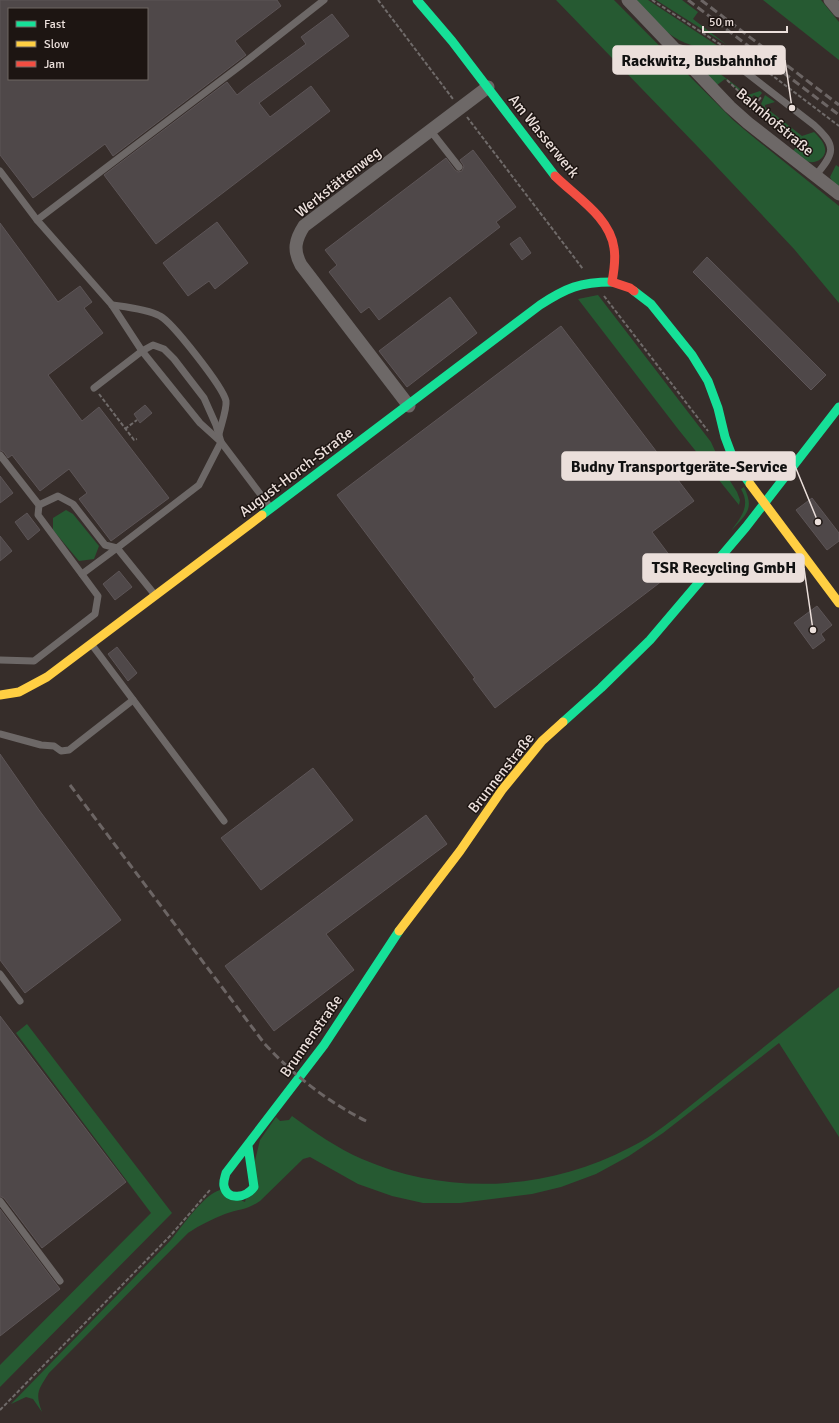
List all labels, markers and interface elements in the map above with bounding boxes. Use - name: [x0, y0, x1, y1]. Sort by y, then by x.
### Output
- legend: [8, 8, 148, 80]
- scale bar: [703, 8, 787, 34]
- text: 50 m: [709, 15, 734, 30]
- text: Fast: [44, 17, 65, 32]
- text: Slow: [44, 37, 69, 52]
- callout: Rackwitz, Busbahnhof: [613, 46, 785, 74]
- text: Rackwitz, Busbahnhof: [621, 51, 778, 71]
- text: Jam: [44, 57, 65, 72]
- street label: Bahnhofstraße: [733, 84, 817, 160]
- street label: Am Wasserwerk: [505, 91, 583, 182]
- street label: Werkstättenweg: [292, 143, 385, 221]
- street label: August-Horch-Straße: [236, 423, 356, 521]
- callout: Budny Transportgeräte-Service: [562, 452, 795, 480]
- text: Budny Transportgeräte-Service: [571, 457, 787, 477]
- callout: TSR Recycling GmbH: [643, 554, 804, 582]
- text: TSR Recycling GmbH: [652, 558, 796, 578]
- street label: Brunnenstraße: [464, 729, 538, 817]
- street label: Brunnenstraße: [276, 991, 346, 1081]

